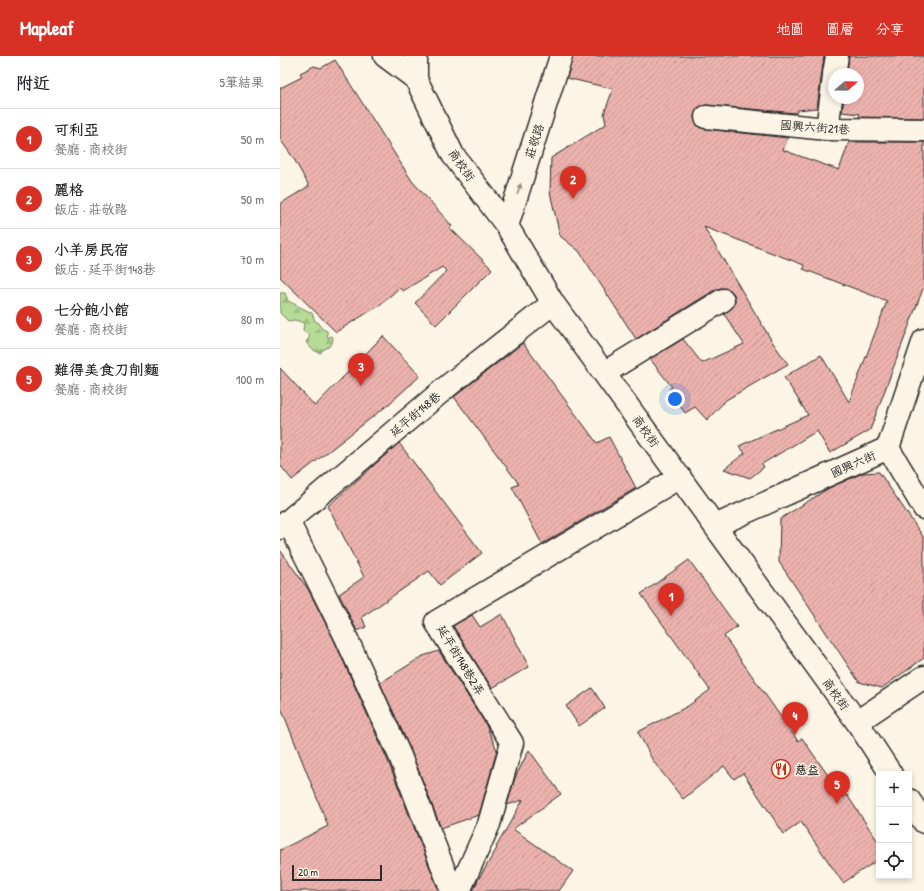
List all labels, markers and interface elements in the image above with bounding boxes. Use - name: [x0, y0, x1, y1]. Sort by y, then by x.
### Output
- text: Mapleaf: [20, 15, 74, 41]
- text: 地圖: [776, 19, 804, 38]
- text: 圖層: [826, 19, 854, 38]
- text: 分享: [876, 19, 904, 38]
- north arrow: [828, 68, 864, 104]
- text: 附近: [16, 71, 50, 94]
- text: 5筆結果: [220, 73, 264, 91]
- street label: 國興六街21巷: [780, 116, 850, 138]
- text: 可利亞: [54, 119, 99, 140]
- street label: 莊敬路: [520, 121, 548, 161]
- text: 1: [27, 130, 31, 148]
- text: 50 m: [241, 130, 264, 148]
- text: 餐廳 · 商校街: [54, 140, 128, 158]
- street label: 商校街: [445, 145, 479, 185]
- pin: 2: [560, 166, 586, 199]
- text: 麗格: [54, 179, 84, 200]
- one-way arrow: [516, 182, 522, 194]
- text: 2: [26, 190, 32, 208]
- text: 50 m: [241, 190, 264, 208]
- text: 飯店 · 莊敬路: [54, 200, 128, 218]
- text: 小羊房民宿: [54, 239, 129, 260]
- text: 3: [26, 250, 32, 268]
- text: 70 m: [240, 250, 264, 268]
- text: 飯店 · 延平街148巷: [54, 260, 156, 278]
- text: 七分飽小館: [54, 299, 129, 320]
- text: 4: [27, 310, 31, 328]
- text: 80 m: [241, 310, 264, 328]
- text: 餐廳 · 商校街: [54, 320, 128, 338]
- pin: 3: [348, 353, 374, 386]
- text: 難得美食刀削麵: [54, 359, 159, 380]
- text: 5: [26, 370, 32, 388]
- text: 100 m: [236, 370, 264, 388]
- text: 餐廳 · 商校街: [54, 380, 128, 398]
- street label: 延平街148巷: [386, 388, 444, 440]
- your location: [665, 389, 685, 409]
- street label: 商校街: [629, 411, 663, 451]
- street label: 國興六街: [828, 446, 878, 482]
- pin: 1: [658, 583, 684, 616]
- street label: 延平街148巷2弄: [433, 621, 489, 699]
- street label: 商校街: [819, 674, 853, 714]
- pin: 4: [782, 702, 808, 735]
- restaurant icon: 慈益: [770, 758, 792, 780]
- place label: 慈益: [795, 761, 819, 778]
- pin: 5: [824, 771, 850, 804]
- map controls: [876, 771, 912, 879]
- button: +: [876, 771, 912, 807]
- button: −: [876, 807, 912, 843]
- button: locate: [876, 843, 912, 879]
- scale bar: [292, 863, 382, 882]
- text: 20 m: [298, 865, 318, 879]

